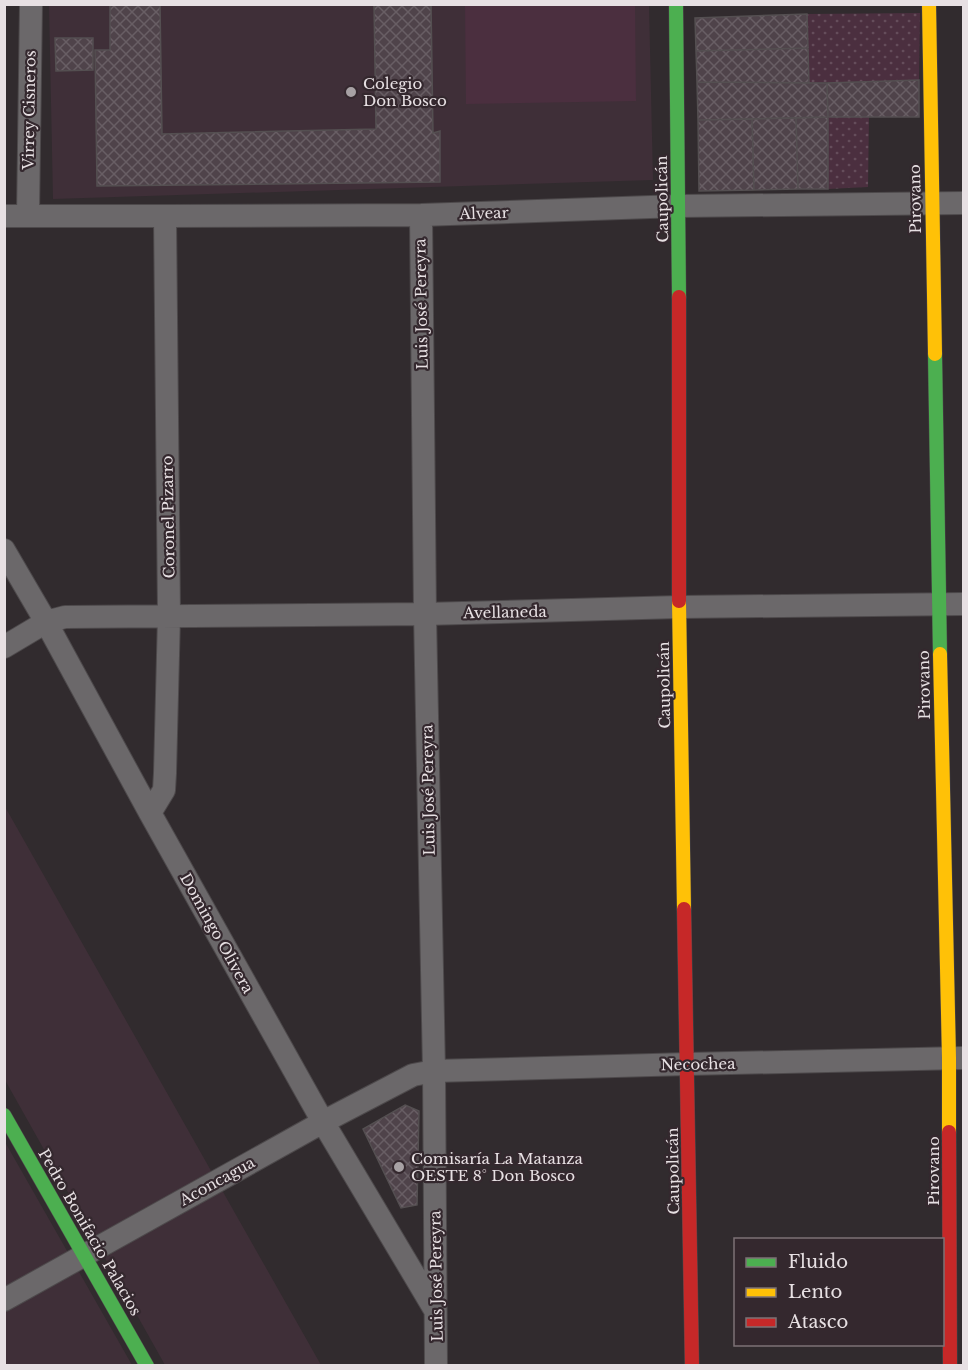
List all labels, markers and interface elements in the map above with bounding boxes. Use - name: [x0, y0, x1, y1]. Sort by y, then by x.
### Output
- street label: Virrey Cisneros: [18, 50, 40, 171]
- place label: Colegio Don Bosco: [363, 74, 447, 110]
- marker: Colegio Don Bosco: [344, 85, 358, 99]
- street label: Caupolicán: [652, 155, 672, 243]
- street label: Pirovano: [905, 164, 925, 234]
- street label: Alvear: [458, 203, 510, 223]
- street label: Luis José Pereyra: [410, 238, 432, 370]
- street label: Coronel Pizarro: [157, 455, 179, 579]
- street label: Avellaneda: [462, 602, 548, 622]
- street label: Caupolicán: [654, 641, 674, 729]
- street label: Pirovano: [914, 650, 934, 720]
- street label: Luis José Pereyra: [417, 724, 439, 856]
- street label: Domingo Olivera: [176, 870, 258, 997]
- street label: Necochea: [660, 1054, 736, 1074]
- street label: Caupolicán: [663, 1127, 683, 1215]
- street label: Pirovano: [924, 1136, 943, 1206]
- street label: Pedro Bonifacio Palacios: [34, 1145, 146, 1319]
- place label: Comisaría La Matanza OESTE 8° Don Bosco: [411, 1149, 584, 1185]
- street label: Aconcagua: [175, 1152, 259, 1210]
- marker: Comisaría La Matanza OESTE 8° Don Bosco: [392, 1160, 406, 1174]
- street label: Luis José Pereyra: [425, 1210, 447, 1342]
- legend: [734, 1238, 944, 1346]
- text: Fluido: [788, 1251, 848, 1273]
- text: Lento: [788, 1281, 842, 1303]
- text: Atasco: [787, 1311, 848, 1333]

